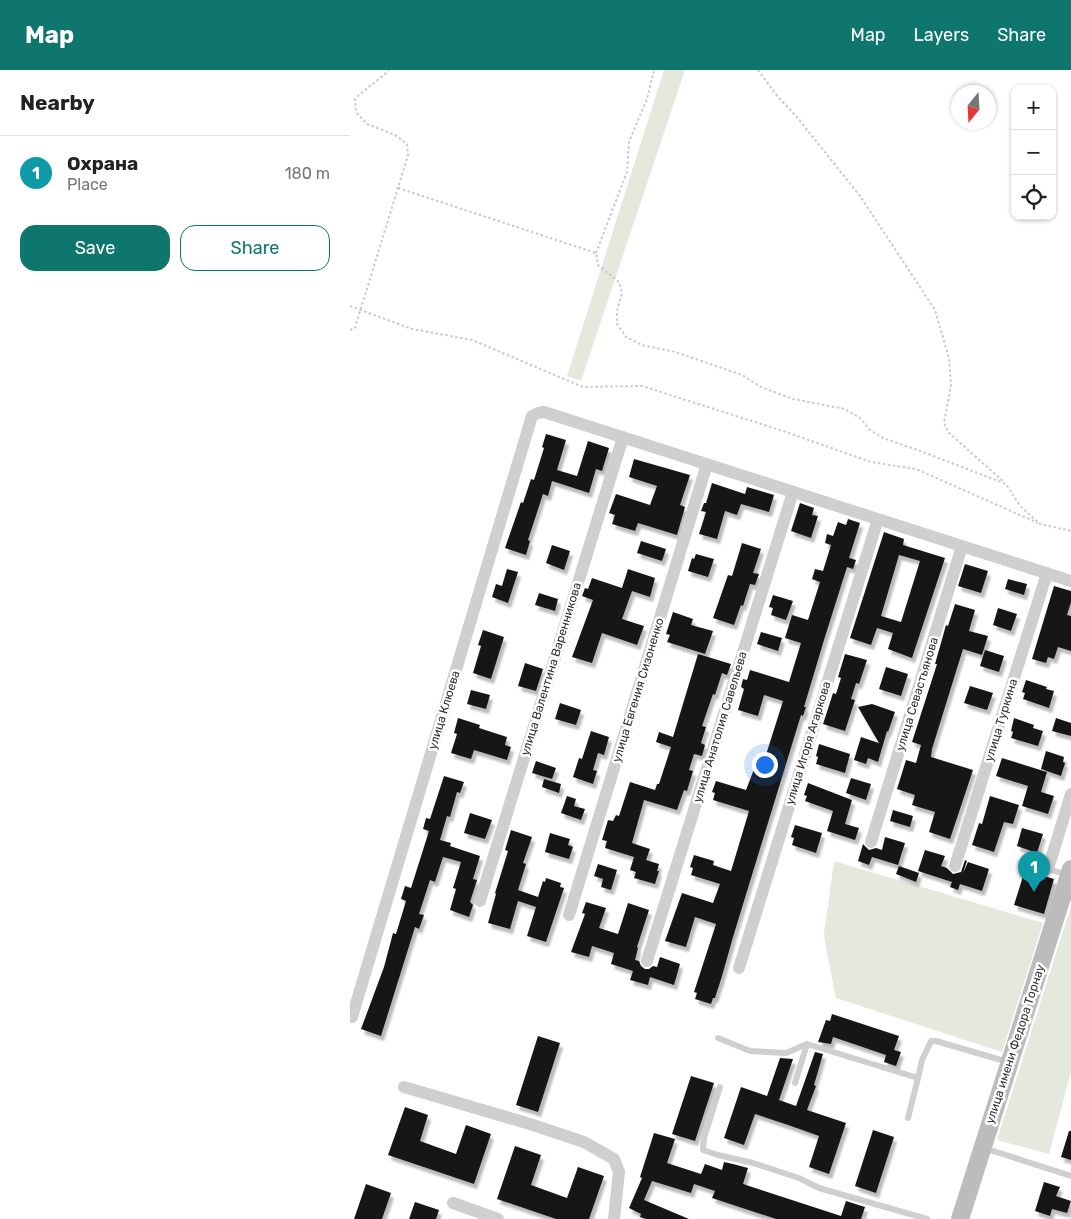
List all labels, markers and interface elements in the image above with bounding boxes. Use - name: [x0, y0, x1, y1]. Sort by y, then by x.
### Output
- text: Map: [25, 21, 74, 49]
- text: Map: [851, 24, 886, 46]
- text: Layers: [914, 24, 969, 46]
- text: Share: [997, 24, 1046, 46]
- north arrow: [951, 85, 996, 130]
- map controls: [1011, 85, 1056, 220]
- button: +: [1011, 85, 1056, 130]
- text: Nearby: [20, 90, 95, 115]
- button: −: [1011, 130, 1056, 175]
- text: Охрана: [67, 152, 138, 175]
- text: 1: [32, 164, 40, 183]
- text: 180 m: [285, 164, 330, 183]
- text: Place: [67, 175, 108, 194]
- button: locate: [1011, 175, 1056, 220]
- button: Save: [20, 225, 170, 271]
- button: Share: [180, 225, 330, 271]
- street label: улица Валентина Варенникова: [518, 581, 584, 757]
- street label: улица Евгения Сизоненко: [609, 616, 667, 764]
- street label: улица Севастьянова: [893, 635, 941, 753]
- street label: улица Анатолия Савельева: [690, 650, 750, 804]
- street label: улица Клюева: [425, 669, 463, 751]
- street label: улица Туркина: [982, 677, 1020, 763]
- street label: улица Игоря Агаркова: [783, 680, 833, 806]
- your location: [752, 752, 778, 778]
- pin: 1: [1018, 851, 1050, 892]
- street label: улица имени Федора Торнау: [983, 962, 1048, 1125]

